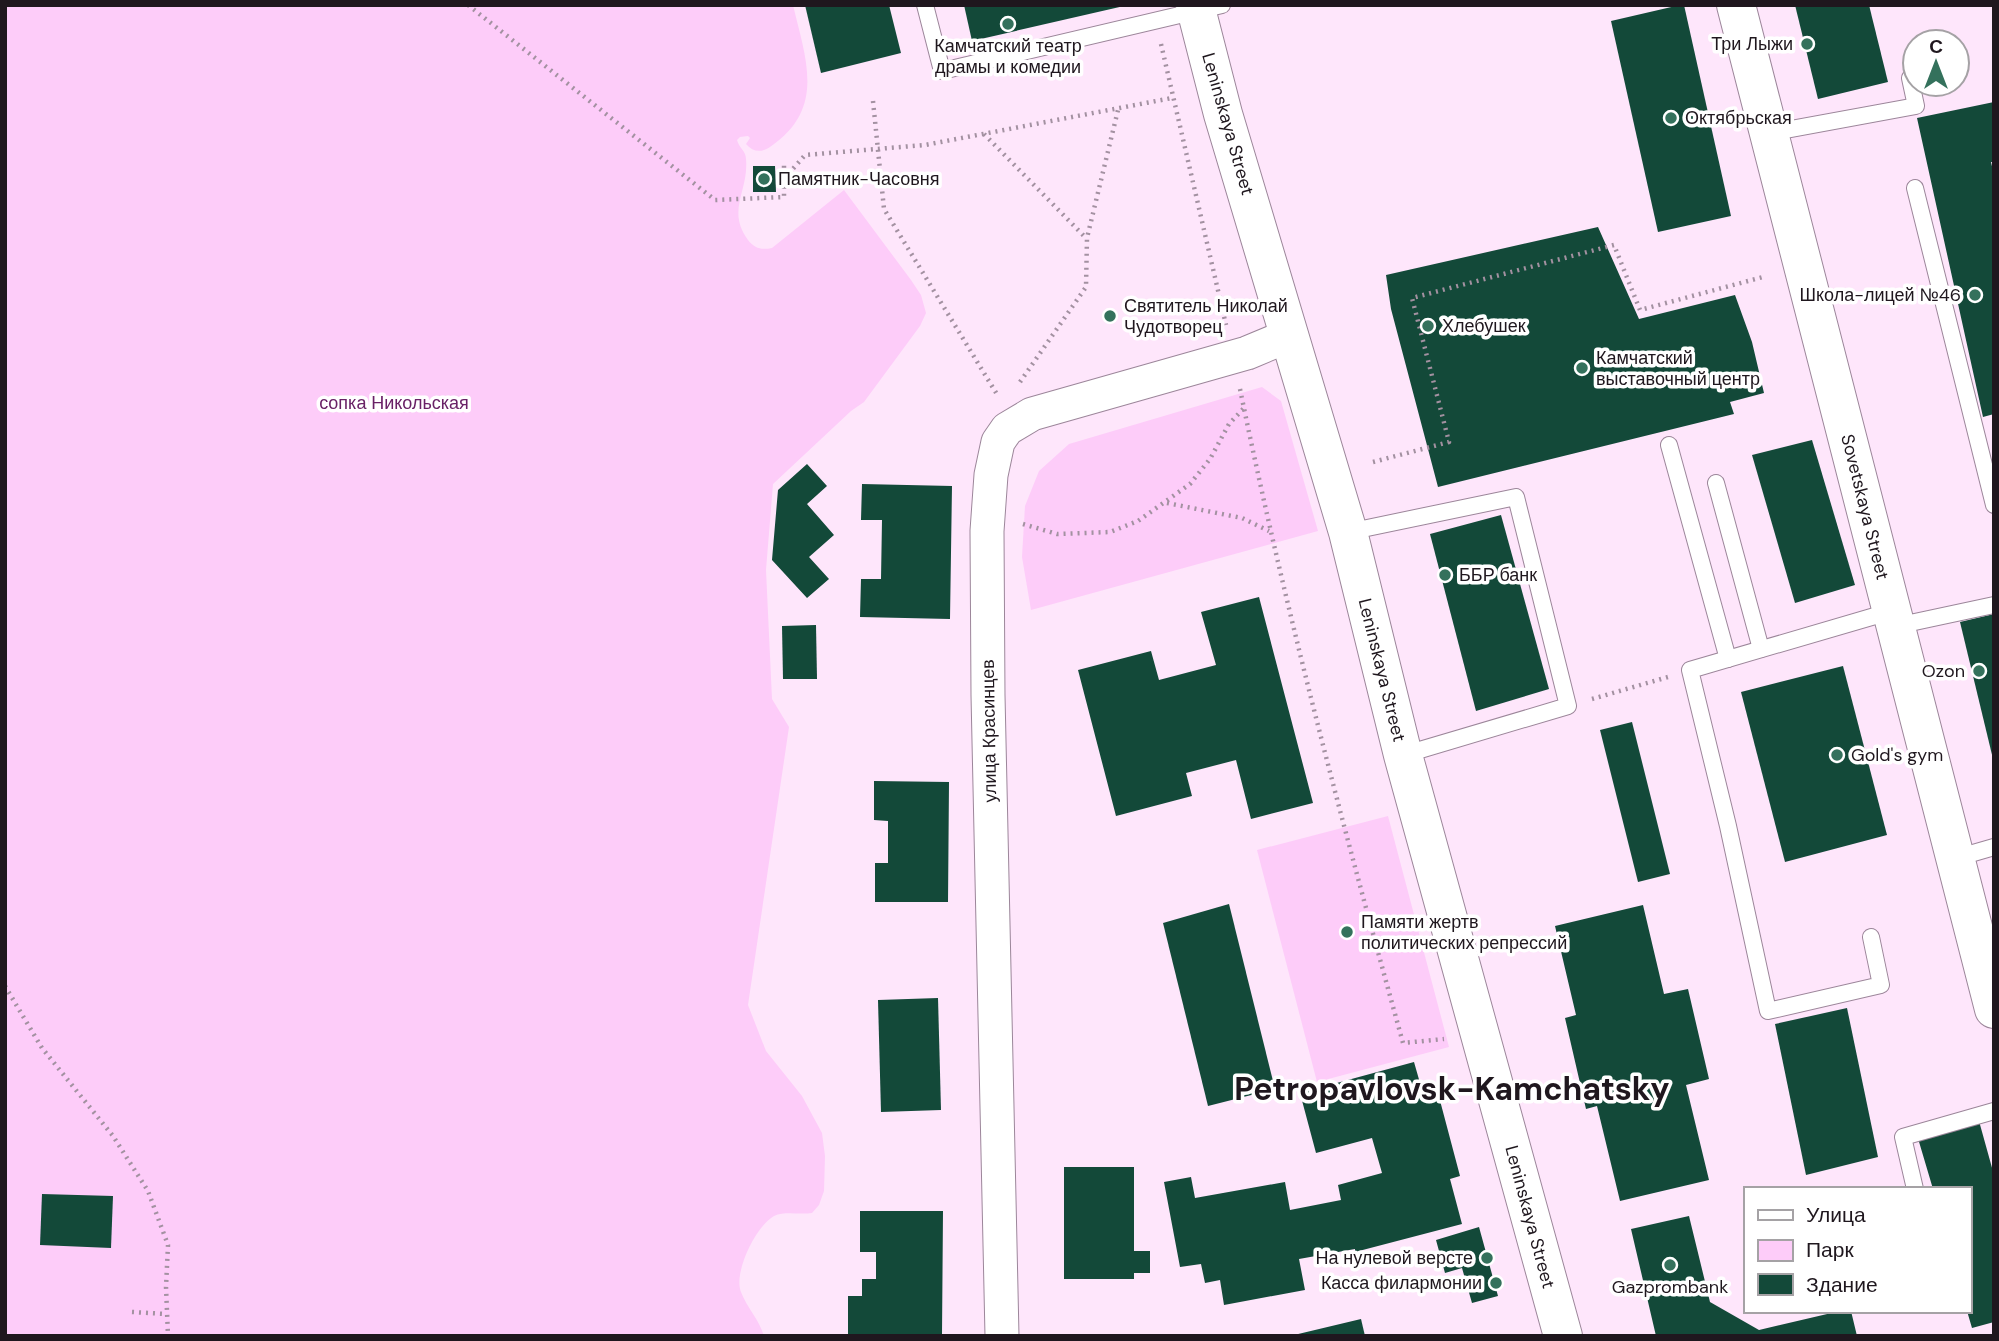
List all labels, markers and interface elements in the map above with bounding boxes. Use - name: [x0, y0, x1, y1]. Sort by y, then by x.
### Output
- marker: Камчатский театр драмы и комедии: [1000, 16, 1016, 32]
- north arrow: [1901, 28, 1971, 98]
- place label: Три Лыжи: [1711, 32, 1793, 56]
- place label: Камчатский театр драмы и комедии: [934, 34, 1082, 79]
- text: С: [1929, 34, 1943, 59]
- marker: Три Лыжи: [1799, 36, 1815, 52]
- street label: Leninskaya Street: [1196, 50, 1260, 198]
- place label: Октябрьская: [1685, 106, 1792, 130]
- marker: Октябрьская: [1663, 110, 1679, 126]
- place label: Памятник-Часовня: [778, 167, 939, 191]
- marker: Памятник-Часовня: [756, 171, 772, 187]
- place label: Школа-лицей №46: [1800, 283, 1961, 307]
- marker: Школа-лицей №46: [1967, 287, 1983, 303]
- place label: Святитель Николай Чудотворец: [1124, 294, 1288, 339]
- marker: Святитель Николай Чудотворец: [1102, 308, 1118, 324]
- place label: Хлебушек: [1442, 314, 1526, 338]
- marker: Хлебушек: [1420, 318, 1436, 334]
- place label: Камчатский выставочный центр: [1596, 346, 1760, 391]
- marker: Камчатский выставочный центр: [1574, 360, 1590, 376]
- park label: сопка Никольская: [319, 391, 469, 415]
- street label: Sovetskaya Street: [1835, 432, 1895, 582]
- place label: ББР банк: [1459, 563, 1537, 587]
- marker: ББР банк: [1437, 567, 1453, 583]
- street label: Leninskaya Street: [1353, 596, 1411, 744]
- street label: улица Красинцев: [976, 659, 1002, 803]
- place label: Ozon: [1922, 659, 1965, 683]
- marker: Ozon: [1971, 663, 1987, 679]
- place label: Gold's gym: [1851, 743, 1943, 767]
- marker: Gold's gym: [1829, 747, 1845, 763]
- place label: Памяти жертв политических репрессий: [1361, 910, 1567, 955]
- marker: Памяти жертв политических репрессий: [1339, 924, 1355, 940]
- district label: Petropavlovsk-Kamchatsky: [1234, 1068, 1670, 1110]
- street label: Leninskaya Street: [1499, 1143, 1561, 1291]
- legend: [1744, 1187, 1971, 1313]
- text: Улица: [1806, 1201, 1866, 1229]
- text: Парк: [1806, 1236, 1854, 1264]
- place label: На нулевой версте: [1315, 1246, 1473, 1270]
- marker: На нулевой версте: [1479, 1250, 1495, 1266]
- marker: Gazprombank: [1662, 1257, 1678, 1273]
- place label: Касса филармонии: [1321, 1271, 1482, 1295]
- text: Здание: [1806, 1271, 1878, 1299]
- marker: Касса филармонии: [1488, 1275, 1504, 1291]
- place label: Gazprombank: [1612, 1275, 1728, 1299]

